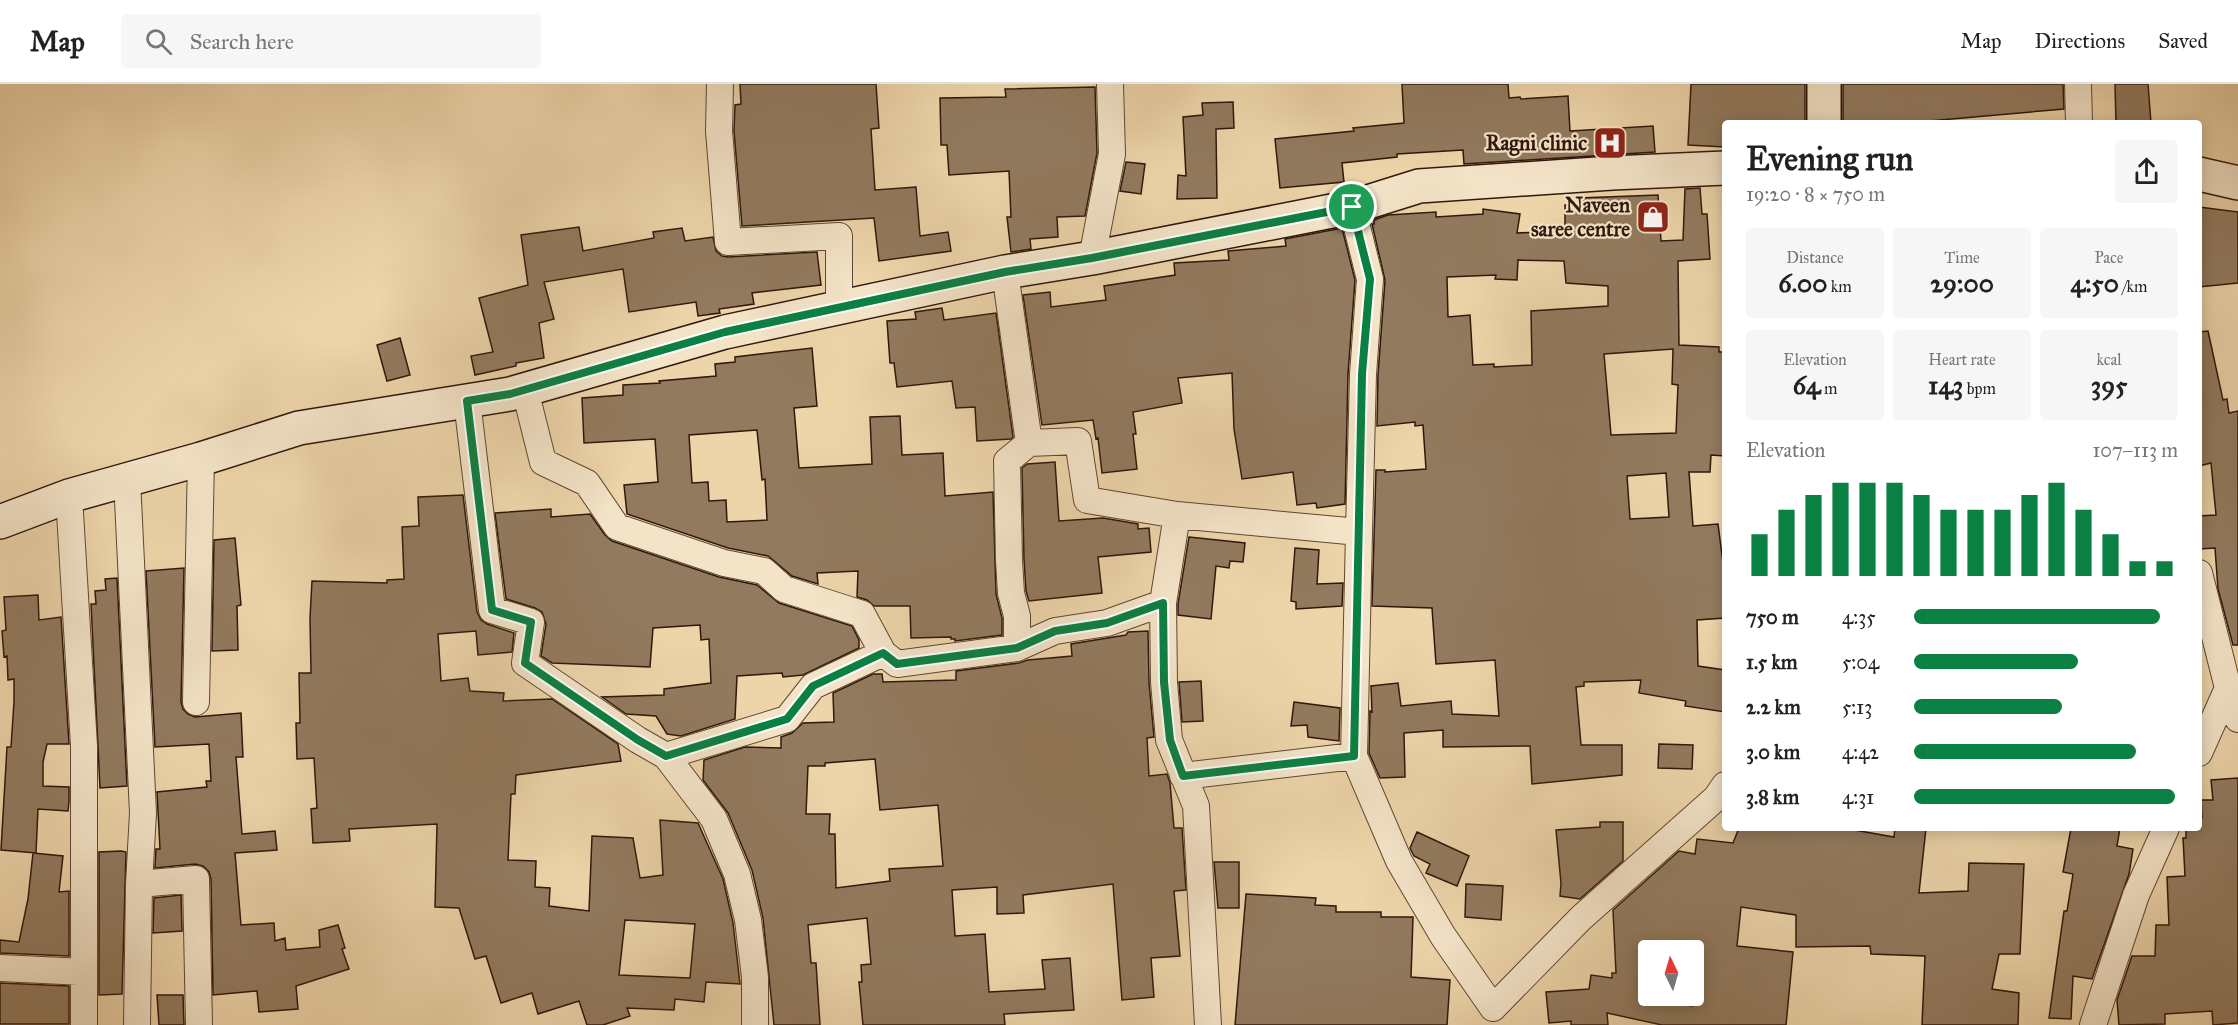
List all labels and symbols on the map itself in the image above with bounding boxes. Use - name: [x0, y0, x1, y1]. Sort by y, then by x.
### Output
- hospital icon: Ragni clinic: [1592, 125, 1628, 161]
- place label: Ragni clinic: [1486, 130, 1587, 156]
- pin: [1326, 181, 1377, 232]
- place label: Naveen saree centre: [1531, 192, 1631, 242]
- shop icon: Naveen saree centre: [1635, 199, 1671, 235]
- north arrow: [1638, 940, 1704, 1006]

